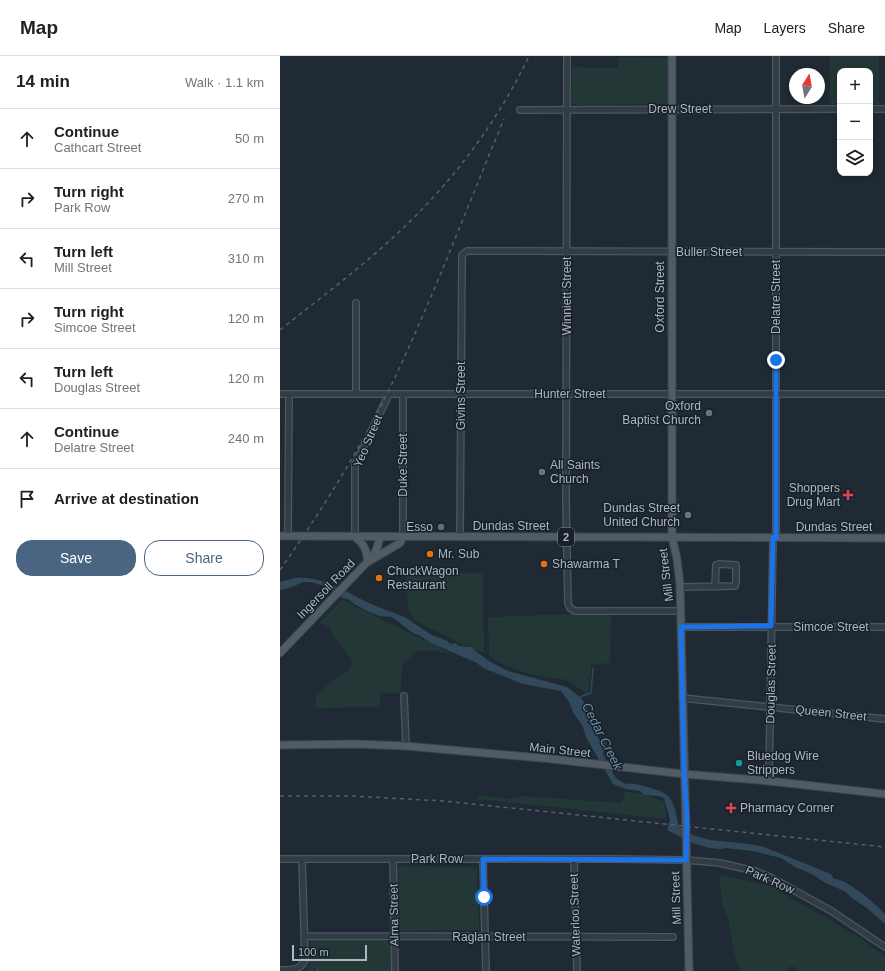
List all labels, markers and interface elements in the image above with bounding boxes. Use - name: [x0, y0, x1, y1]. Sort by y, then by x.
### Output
- text: Map: [20, 17, 58, 38]
- text: Map: [714, 20, 742, 36]
- text: Layers: [764, 20, 806, 36]
- text: Share: [828, 20, 865, 36]
- north arrow: [789, 68, 825, 104]
- map controls: [837, 68, 873, 176]
- button: +: [837, 68, 873, 104]
- text: 14 min: [16, 72, 70, 91]
- text: Walk · 1.1 km: [185, 75, 264, 90]
- street label: Drew Street: [648, 102, 712, 116]
- button: −: [837, 104, 873, 140]
- text: Continue: [54, 123, 119, 140]
- icon: ahead: [16, 128, 38, 150]
- text: 50 m: [235, 131, 264, 146]
- text: Cathcart Street: [54, 140, 141, 155]
- button: layers: [837, 140, 873, 176]
- text: Turn right: [54, 183, 124, 200]
- icon: right: [16, 188, 38, 210]
- text: 270 m: [228, 191, 264, 206]
- text: Park Row: [54, 200, 110, 215]
- text: Turn left: [54, 243, 113, 260]
- street label: Buller Street: [676, 245, 743, 259]
- icon: left: [16, 248, 38, 270]
- text: 310 m: [228, 251, 264, 266]
- street label: Winniett Street: [560, 256, 574, 335]
- street label: Delatre Street: [769, 259, 783, 334]
- text: Mill Street: [54, 260, 112, 275]
- street label: Oxford Street: [653, 261, 667, 333]
- text: Turn right: [54, 303, 124, 320]
- icon: right: [16, 308, 38, 330]
- text: 120 m: [228, 311, 264, 326]
- text: Simcoe Street: [54, 320, 136, 335]
- route end: [767, 351, 785, 369]
- street label: Givins Street: [454, 361, 468, 430]
- text: Turn left: [54, 363, 113, 380]
- icon: left: [16, 368, 38, 390]
- text: 120 m: [228, 371, 264, 386]
- text: Douglas Street: [54, 380, 140, 395]
- street label: Hunter Street: [534, 387, 606, 401]
- place label: Oxford Baptist Church: [622, 399, 701, 427]
- marker: Oxford Baptist Church: [704, 408, 714, 418]
- street label: Yeo Street: [351, 412, 386, 469]
- text: Continue: [54, 423, 119, 440]
- icon: ahead: [16, 428, 38, 450]
- text: 240 m: [228, 431, 264, 446]
- street label: Duke Street: [396, 433, 410, 497]
- text: Delatre Street: [54, 440, 134, 455]
- place label: All Saints Church: [550, 458, 600, 486]
- marker: All Saints Church: [537, 467, 547, 477]
- place label: Shoppers Drug Mart: [787, 481, 841, 509]
- icon: arrive: [16, 488, 38, 510]
- text: Arrive at destination: [54, 490, 199, 507]
- marker: Shoppers Drug Mart: [843, 490, 853, 500]
- place label: Dundas Street United Church: [603, 501, 681, 529]
- marker: Dundas Street United Church: [683, 510, 693, 520]
- street label: Dundas Street: [473, 519, 550, 533]
- place label: Esso: [406, 520, 433, 534]
- street label: Dundas Street: [796, 520, 873, 534]
- marker: Esso: [436, 522, 446, 532]
- road number: 2: [558, 528, 574, 546]
- button: Save: [16, 540, 136, 576]
- button: Share: [144, 540, 264, 576]
- place label: Mr. Sub: [438, 547, 480, 561]
- street label: Mill Street: [656, 547, 676, 602]
- marker: Mr. Sub: [425, 549, 435, 559]
- street label: Ingersoll Road: [294, 556, 358, 622]
- place label: Shawarma T: [552, 557, 620, 571]
- marker: Shawarma T: [539, 559, 549, 569]
- place label: ChuckWagon Restaurant: [387, 564, 459, 592]
- marker: ChuckWagon Restaurant: [374, 573, 384, 583]
- street label: Simcoe Street: [793, 620, 869, 634]
- street label: Douglas Street: [763, 644, 779, 724]
- water label: Cedar Creek: [579, 700, 627, 774]
- street label: Queen Street: [795, 702, 868, 724]
- street label: Main Street: [529, 740, 592, 760]
- place label: Bluedog Wire Strippers: [747, 749, 819, 777]
- marker: Bluedog Wire Strippers: [734, 758, 744, 768]
- place label: Pharmacy Corner: [740, 801, 834, 815]
- marker: Pharmacy Corner: [725, 802, 737, 814]
- street label: Park Row: [411, 852, 463, 866]
- street label: Park Row: [743, 863, 797, 897]
- street label: Mill Street: [668, 870, 684, 925]
- street label: Waterloo Street: [567, 873, 583, 957]
- street label: Alma Street: [386, 883, 402, 946]
- route start: [475, 888, 493, 906]
- street label: Raglan Street: [452, 930, 526, 944]
- scale bar: [292, 943, 367, 962]
- text: 100 m: [298, 946, 329, 958]

